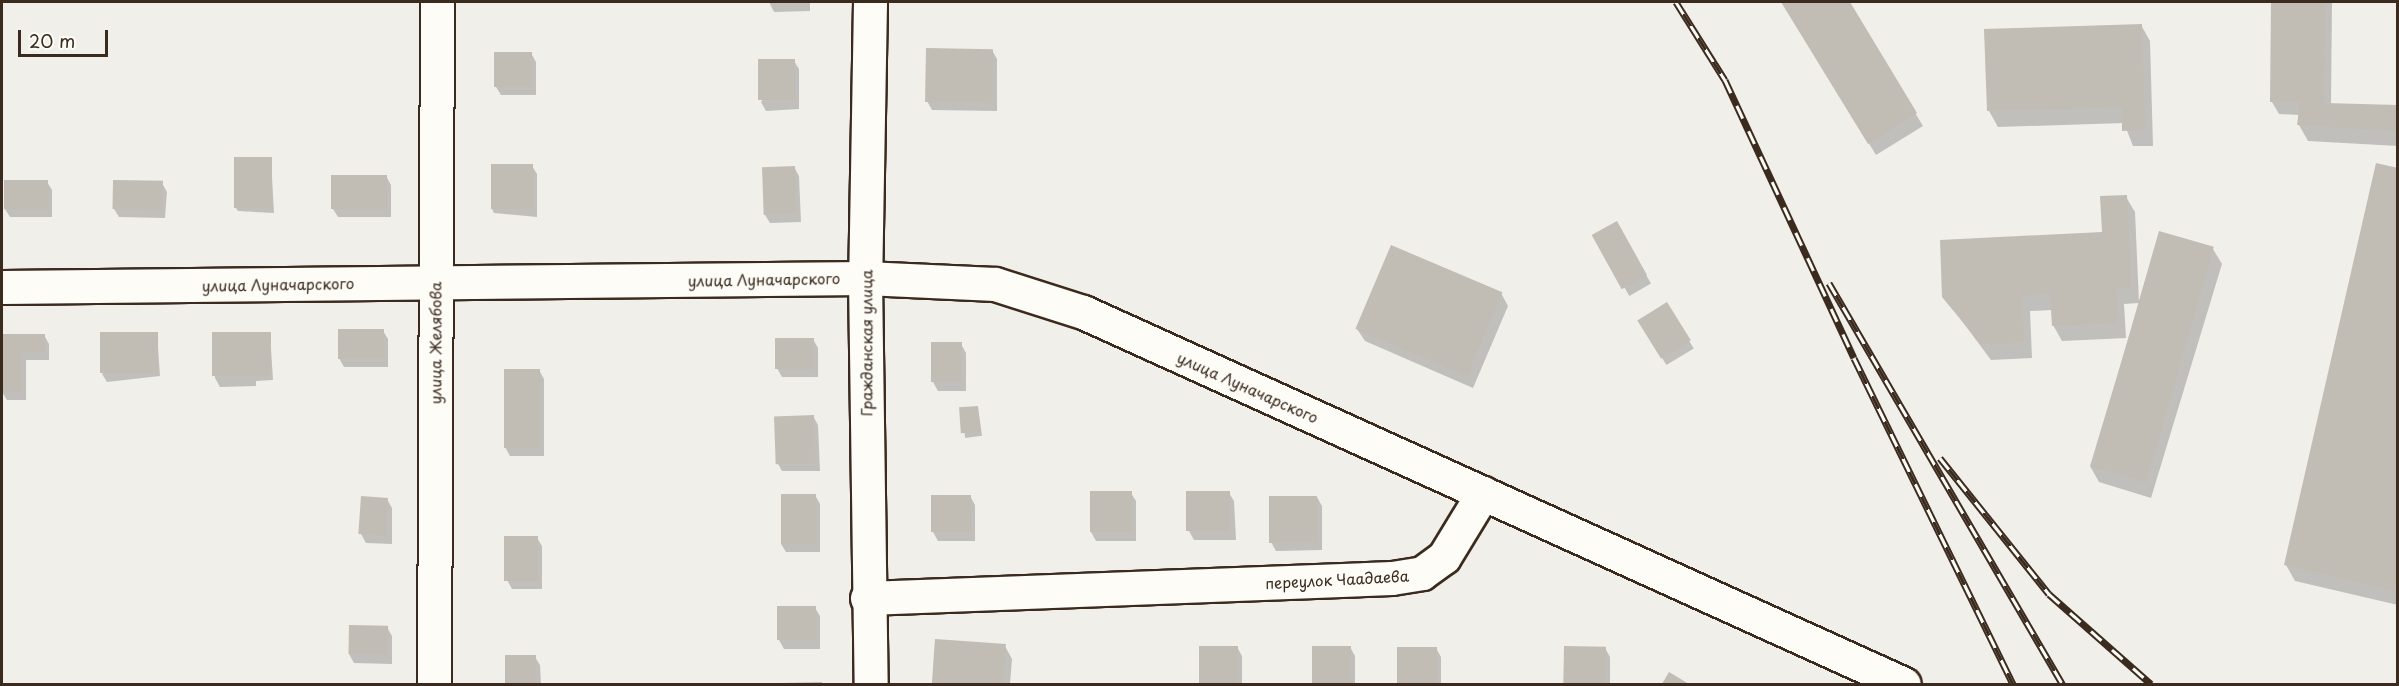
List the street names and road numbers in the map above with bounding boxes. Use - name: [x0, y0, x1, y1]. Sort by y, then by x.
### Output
- street label: улица Луначарского: [687, 269, 841, 289]
- street label: Гражданская улица: [857, 269, 875, 417]
- street label: улица Луначарского: [201, 274, 355, 294]
- street label: улица Желябова: [426, 281, 444, 405]
- street label: улица Луначарского: [1174, 348, 1322, 426]
- street label: переулок Чаадаева: [1264, 566, 1410, 592]

